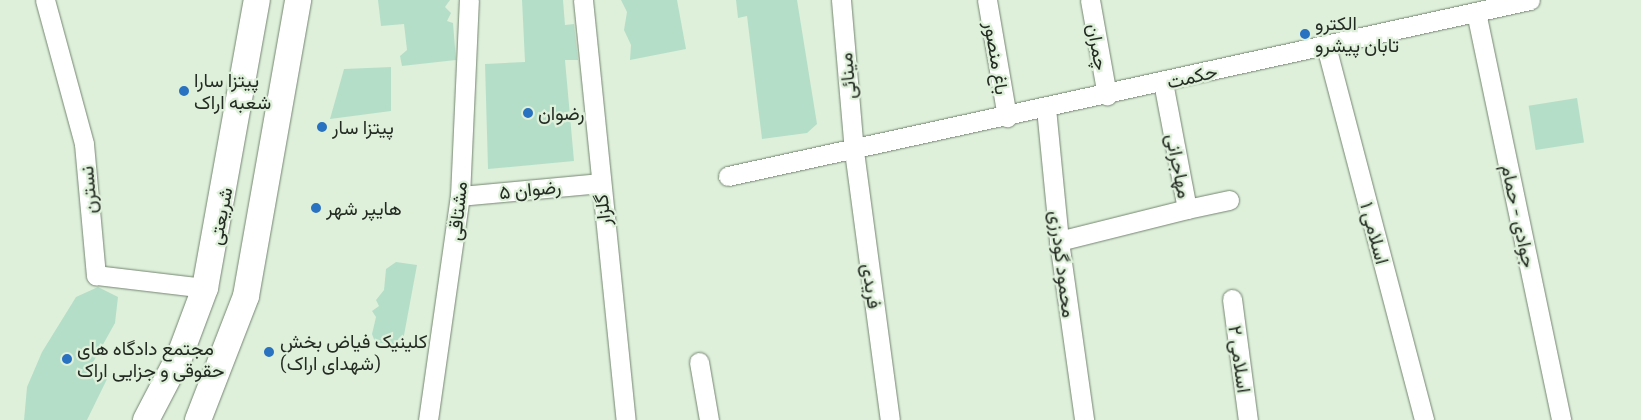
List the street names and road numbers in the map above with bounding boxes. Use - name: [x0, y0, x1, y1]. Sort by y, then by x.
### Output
- street label: باغ منصور: [980, 20, 1014, 96]
- street label: چمران: [1083, 22, 1113, 72]
- street label: مینائی: [834, 52, 860, 100]
- street label: حکمت: [1165, 59, 1219, 93]
- street label: مهاجرانی: [1162, 132, 1196, 200]
- street label: جوادی - حمام: [1497, 162, 1541, 270]
- street label: نسترن: [75, 165, 101, 215]
- street label: رضوان ۵: [498, 174, 562, 204]
- street label: مشتاقی: [443, 180, 471, 242]
- street label: شریعتی: [203, 185, 237, 247]
- street label: گلزار: [589, 193, 615, 227]
- street label: اسلامی ۱: [1356, 199, 1394, 267]
- street label: محمود گودرزی: [1045, 209, 1081, 319]
- street label: فریدی: [858, 262, 886, 310]
- street label: اسلامی ۲: [1224, 324, 1256, 394]

